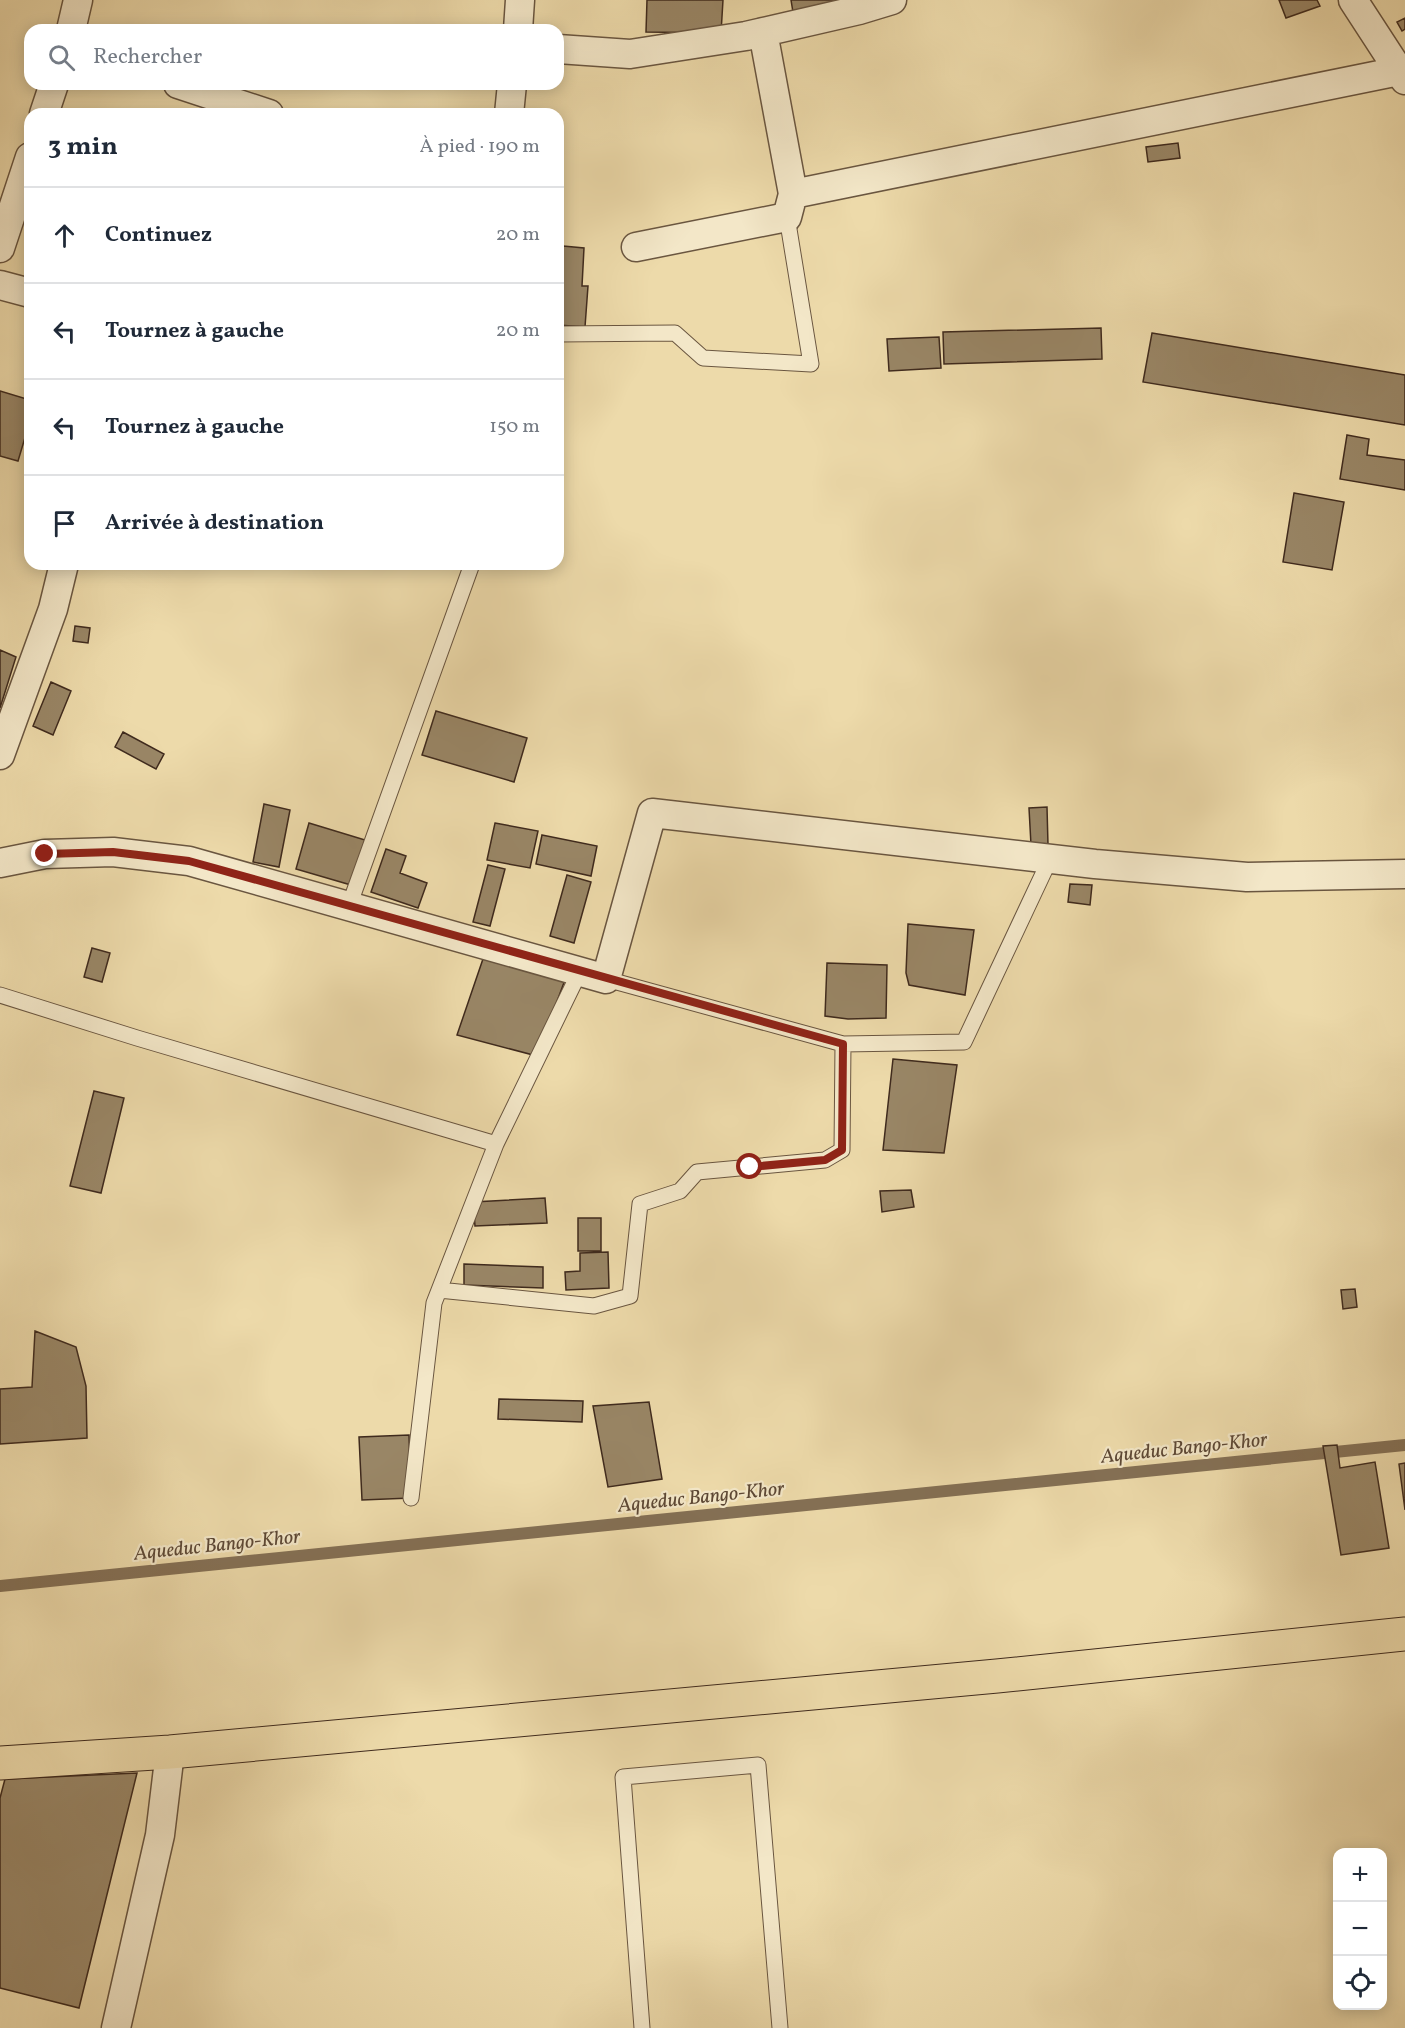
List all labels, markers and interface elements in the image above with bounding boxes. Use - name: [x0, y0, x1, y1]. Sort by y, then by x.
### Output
- search box: [24, 24, 564, 90]
- icon: search: [45, 41, 78, 74]
- text: Rechercher: [93, 42, 202, 73]
- text: 3 min: [48, 129, 118, 165]
- text: À pied · 190 m: [420, 133, 540, 161]
- icon: ahead: [48, 219, 81, 252]
- text: Continuez: [105, 220, 212, 251]
- text: 20 m: [496, 221, 540, 249]
- icon: left: [48, 315, 81, 348]
- text: Tournez à gauche: [105, 316, 284, 347]
- text: 20 m: [496, 317, 540, 345]
- icon: left: [48, 411, 81, 444]
- text: Tournez à gauche: [105, 412, 284, 443]
- text: 150 m: [489, 413, 540, 441]
- icon: arrive: [48, 507, 81, 540]
- text: Arrivée à destination: [105, 508, 324, 539]
- route end: [31, 840, 57, 866]
- route start: [736, 1153, 762, 1179]
- water label: Aqueduc Bango-Khor: [1098, 1426, 1269, 1472]
- water label: Aqueduc Bango-Khor: [615, 1475, 786, 1521]
- water label: Aqueduc Bango-Khor: [131, 1523, 302, 1569]
- map controls: [1333, 1848, 1387, 2010]
- button: +: [1333, 1848, 1387, 1902]
- button: −: [1333, 1902, 1387, 1956]
- button: locate: [1333, 1956, 1387, 2010]

